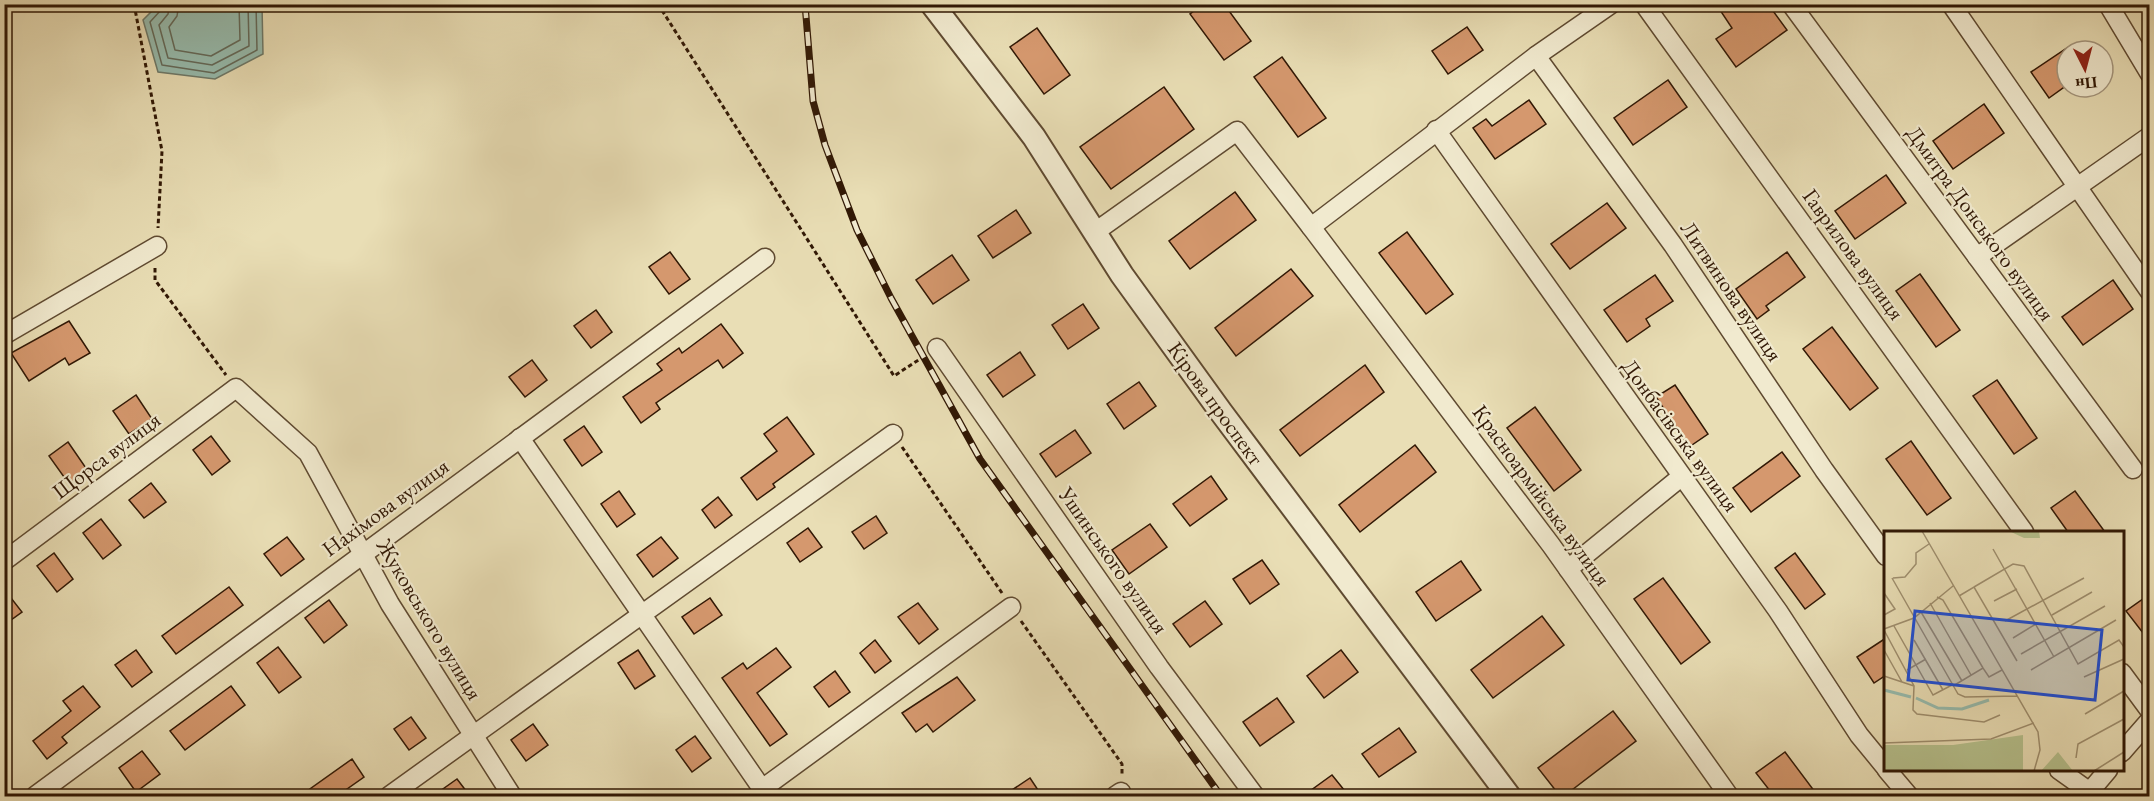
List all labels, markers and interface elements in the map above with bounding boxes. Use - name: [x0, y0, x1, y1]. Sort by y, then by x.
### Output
- north arrow: [2055, 39, 2115, 99]
- text: Пн: [2075, 72, 2098, 95]
- street label: Дмитра Донського вулиця: [1900, 120, 2061, 327]
- street label: Гаврилова вулиця: [1796, 183, 1911, 326]
- street label: Литвинова вулиця: [1674, 215, 1789, 367]
- street label: Кірова проспект: [1161, 336, 1270, 471]
- street label: Донбасівська вулиця: [1615, 353, 1746, 518]
- street label: Красноармійська вулиця: [1466, 399, 1617, 592]
- street label: Щорса вулиця: [46, 405, 166, 506]
- street label: Нахімова вулиця: [316, 451, 455, 563]
- street label: Ушинського вулиця: [1052, 480, 1175, 640]
- inset map: [1884, 531, 2124, 771]
- street label: Жуковського вулиця: [369, 532, 489, 705]

